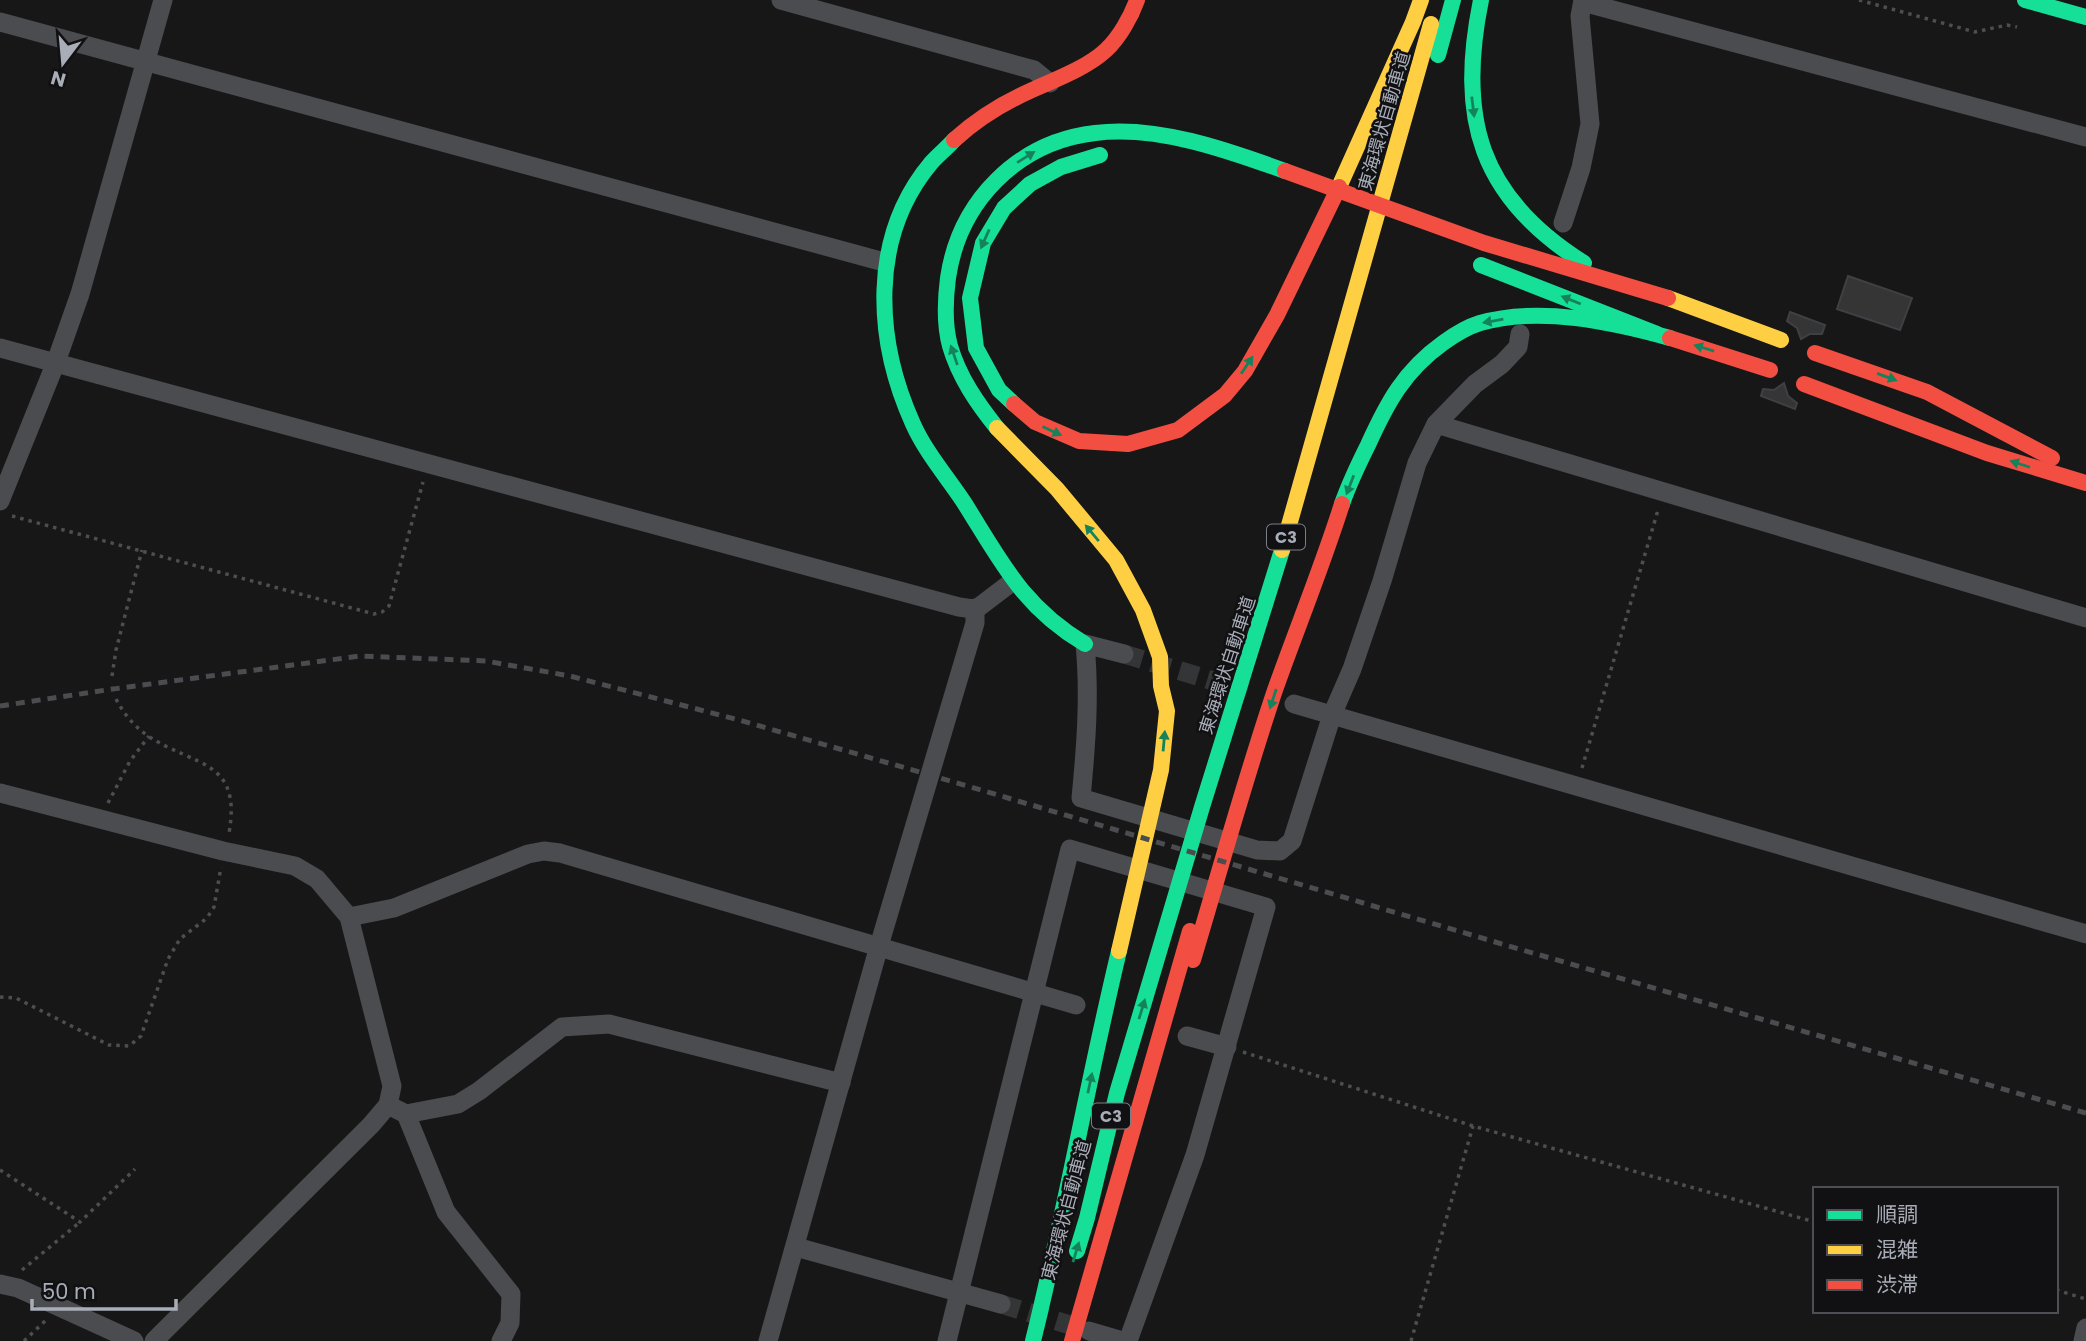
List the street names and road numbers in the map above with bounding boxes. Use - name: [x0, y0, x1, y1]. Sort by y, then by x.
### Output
- street label: 東海環状自動車道: [1352, 48, 1416, 194]
- road number: C3: [1267, 524, 1305, 550]
- street label: 東海環状自動車道: [1193, 593, 1261, 737]
- road number: C3: [1092, 1104, 1130, 1128]
- street label: 東海環状自動車道: [1035, 1137, 1097, 1283]

